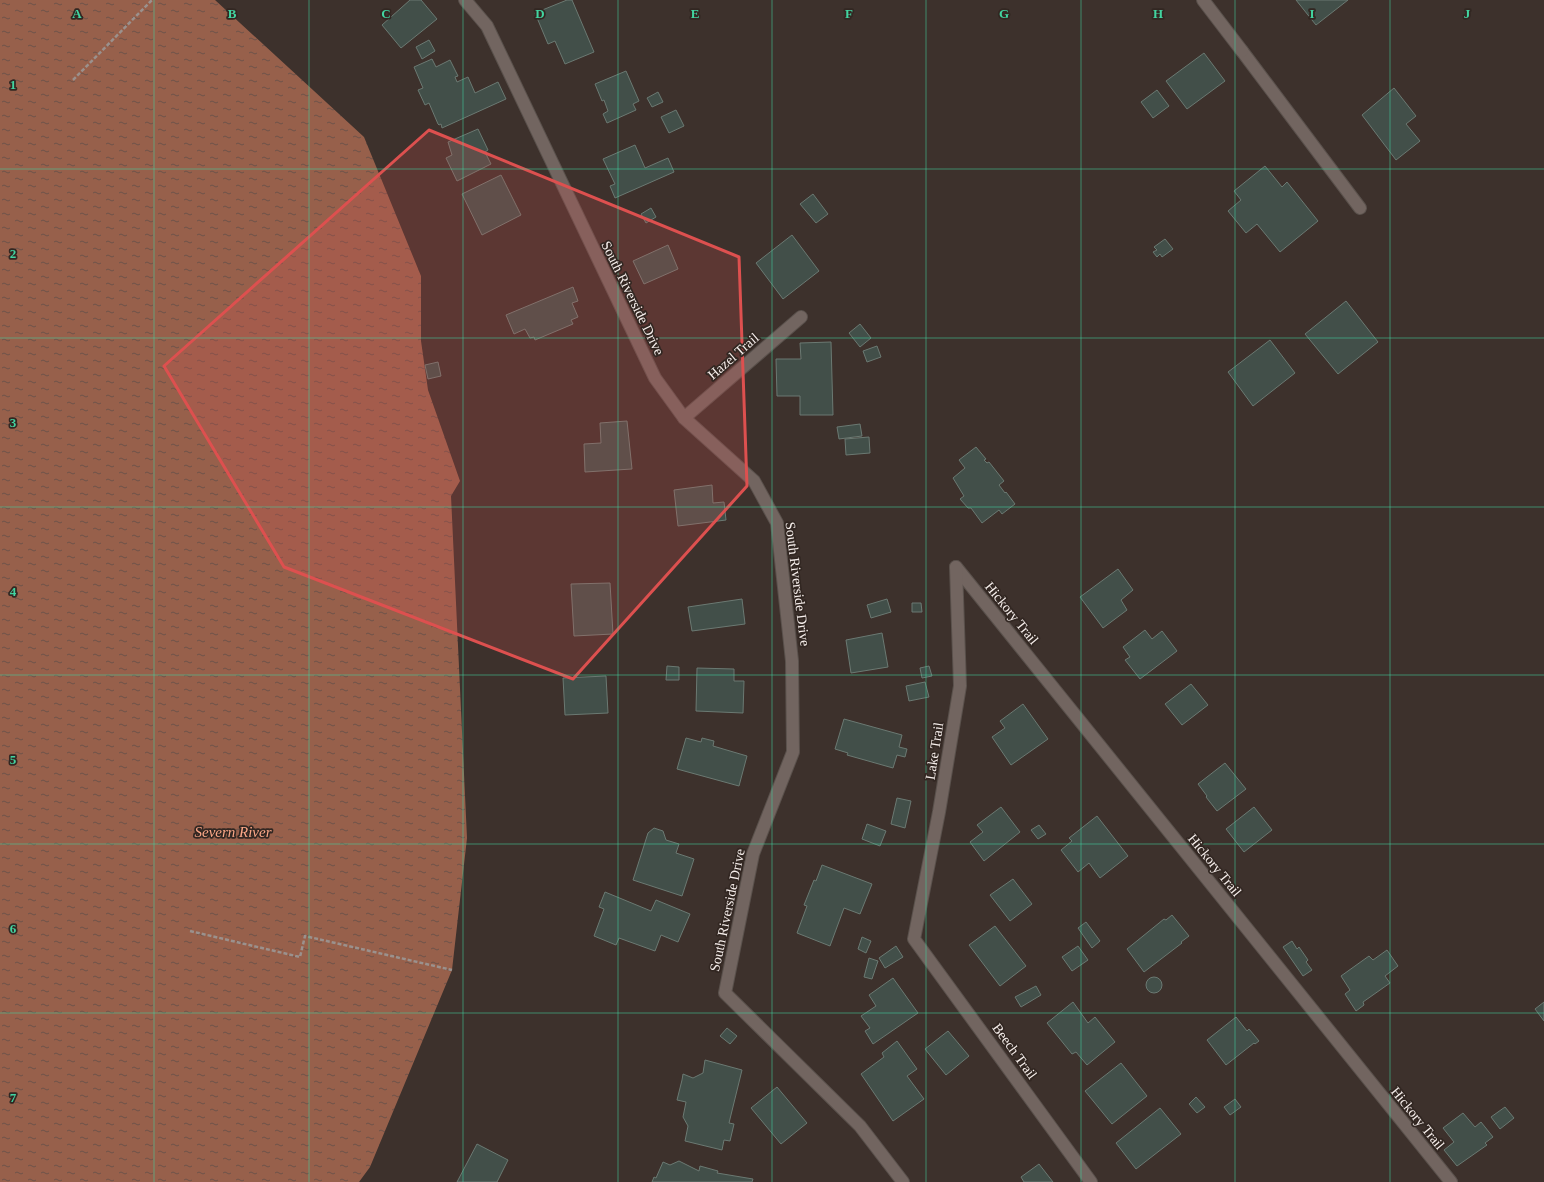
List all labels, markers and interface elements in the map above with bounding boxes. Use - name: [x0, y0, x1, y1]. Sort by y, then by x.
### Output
- text: A: [72, 6, 82, 21]
- text: B: [228, 6, 237, 21]
- text: C: [381, 6, 391, 21]
- text: D: [535, 6, 545, 21]
- text: E: [691, 6, 699, 21]
- text: F: [845, 6, 853, 21]
- text: G: [999, 6, 1009, 21]
- text: H: [1153, 6, 1163, 21]
- text: I: [1309, 6, 1315, 21]
- text: J: [1464, 6, 1471, 21]
- text: 1: [10, 77, 16, 92]
- street label: South Riverside Drive: [598, 239, 667, 358]
- text: 2: [10, 246, 16, 261]
- street label: Hazel Trail: [705, 330, 762, 383]
- text: 3: [10, 415, 17, 430]
- street label: South Riverside Drive: [782, 521, 813, 647]
- street label: Hickory Trail: [982, 579, 1041, 648]
- text: 4: [10, 584, 17, 599]
- street label: Lake Trail: [923, 721, 946, 781]
- text: 5: [10, 752, 17, 767]
- water label: Severn River: [194, 824, 272, 840]
- street label: Hickory Trail: [1185, 831, 1244, 900]
- street label: South Riverside Drive: [707, 847, 748, 973]
- text: 6: [10, 921, 17, 936]
- street label: Beech Trail: [989, 1021, 1040, 1082]
- street label: Hickory Trail: [1388, 1084, 1447, 1153]
- text: 7: [10, 1090, 17, 1105]

